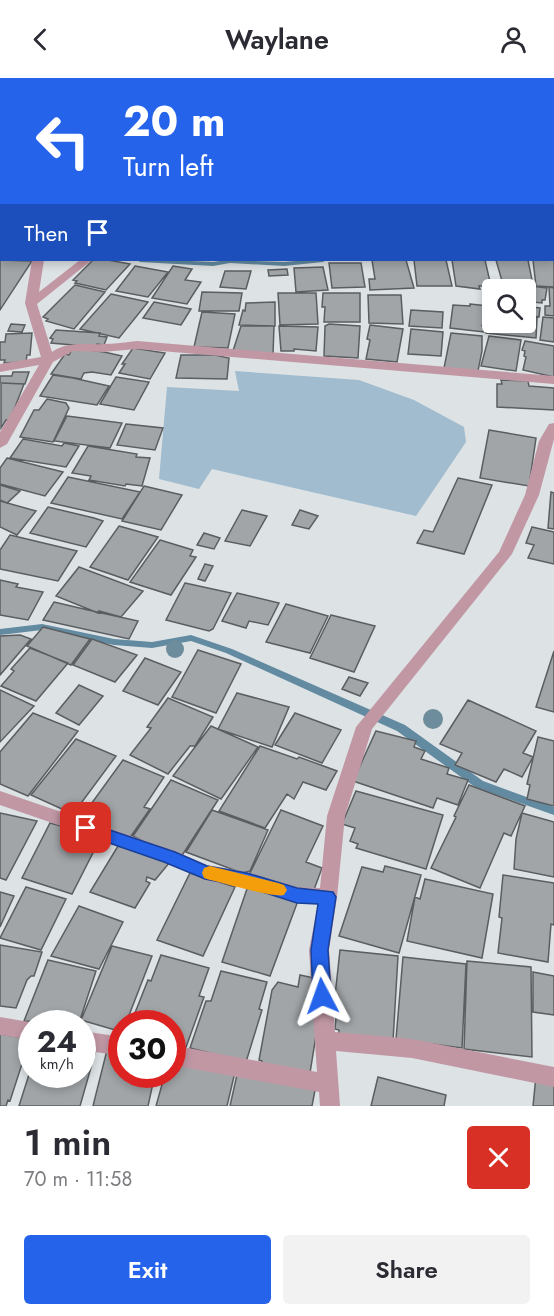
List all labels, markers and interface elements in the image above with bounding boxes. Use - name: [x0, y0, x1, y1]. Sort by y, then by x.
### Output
- text: Waylane: [225, 20, 329, 59]
- icon: back: [24, 23, 57, 56]
- icon: person: [497, 23, 530, 56]
- text: 20 m: [123, 91, 225, 152]
- icon: left: [24, 102, 102, 180]
- text: Turn left: [123, 147, 213, 186]
- icon: arrive: [81, 216, 114, 249]
- text: Then: [24, 217, 69, 249]
- map controls: [482, 279, 536, 333]
- button: search: [482, 279, 536, 333]
- pin: [60, 802, 111, 853]
- icon: arrive: [69, 811, 102, 844]
- position arrow: [290, 964, 354, 1028]
- speed limit sign: 30: [108, 1010, 186, 1088]
- text: 24: [37, 1020, 77, 1063]
- text: km/h: [40, 1053, 74, 1075]
- text: 1 min: [24, 1116, 111, 1168]
- button: close: [467, 1126, 530, 1189]
- text: 70 m · 11:58: [24, 1165, 132, 1194]
- button: Exit: [24, 1235, 271, 1304]
- button: Share: [283, 1235, 530, 1304]

